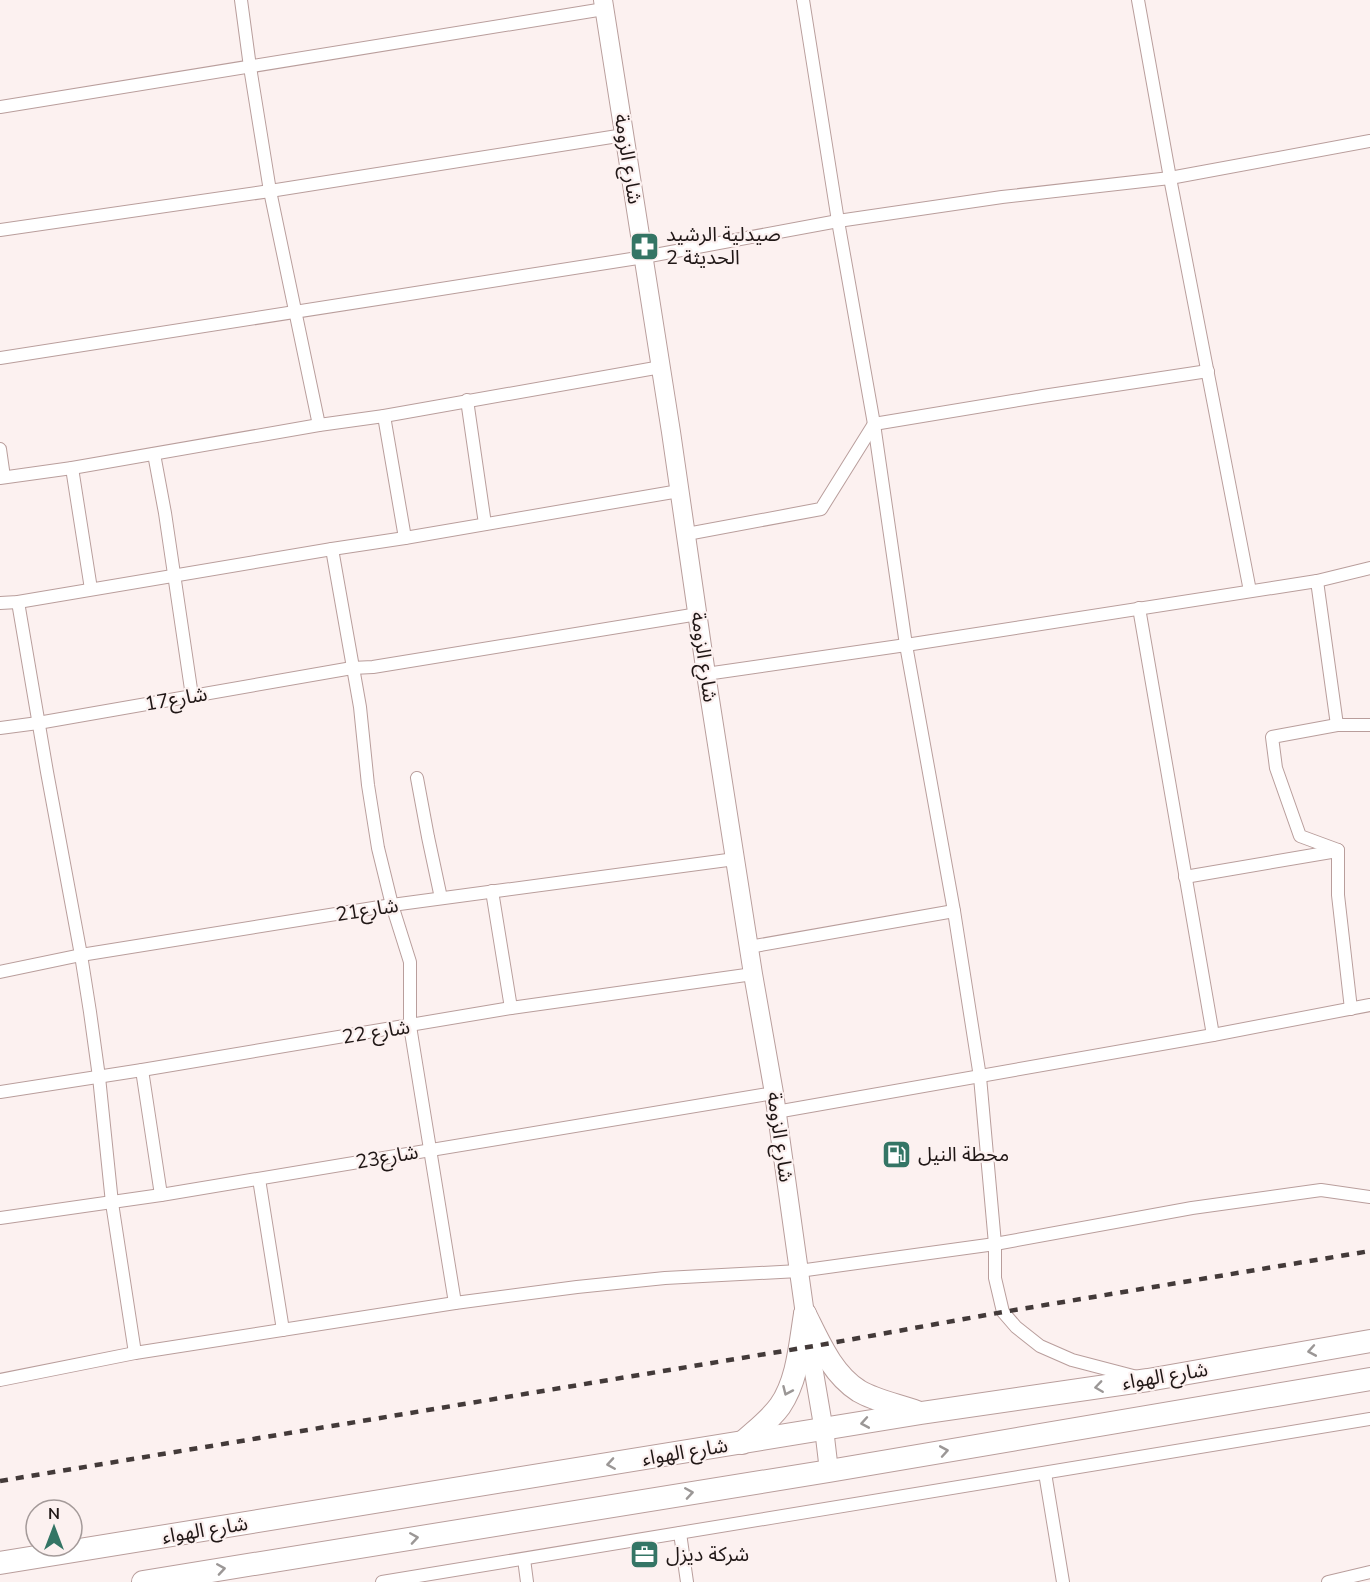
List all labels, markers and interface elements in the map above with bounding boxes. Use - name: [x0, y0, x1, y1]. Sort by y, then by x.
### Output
- street label: شارع الزومة: [607, 112, 648, 206]
- place label: صيدلية الرشيد الحديثة 2: [666, 221, 781, 271]
- pharmacy icon: صيدلية الرشيد الحديثة 2: [629, 230, 661, 262]
- street label: شارع الزومة: [683, 610, 724, 704]
- street label: شارع17: [143, 680, 210, 719]
- street label: شارع21: [334, 892, 400, 929]
- street label: شارع 22: [340, 1013, 412, 1052]
- street label: شارع الزومة: [759, 1090, 800, 1184]
- street label: شارع23: [354, 1138, 421, 1177]
- fuel station icon: محطة النيل: [881, 1138, 913, 1170]
- place label: محطة النيل: [918, 1141, 1009, 1168]
- one-way arrow: [1308, 1344, 1318, 1357]
- street label: شارع الهواء: [1120, 1356, 1210, 1397]
- one-way arrow: [1095, 1380, 1104, 1392]
- one-way arrow: [782, 1385, 794, 1396]
- one-way arrow: [860, 1416, 870, 1428]
- street label: شارع الهواء: [640, 1432, 730, 1473]
- one-way arrow: [939, 1446, 948, 1458]
- one-way arrow: [606, 1458, 615, 1470]
- one-way arrow: [684, 1488, 694, 1500]
- north arrow: [24, 1498, 84, 1558]
- text: N: [48, 1503, 60, 1525]
- street label: شارع الهواء: [160, 1510, 250, 1551]
- one-way arrow: [408, 1532, 418, 1545]
- office icon: شركة ديزل: [629, 1538, 661, 1570]
- place label: شركة ديزل: [666, 1541, 749, 1568]
- one-way arrow: [217, 1564, 226, 1576]

